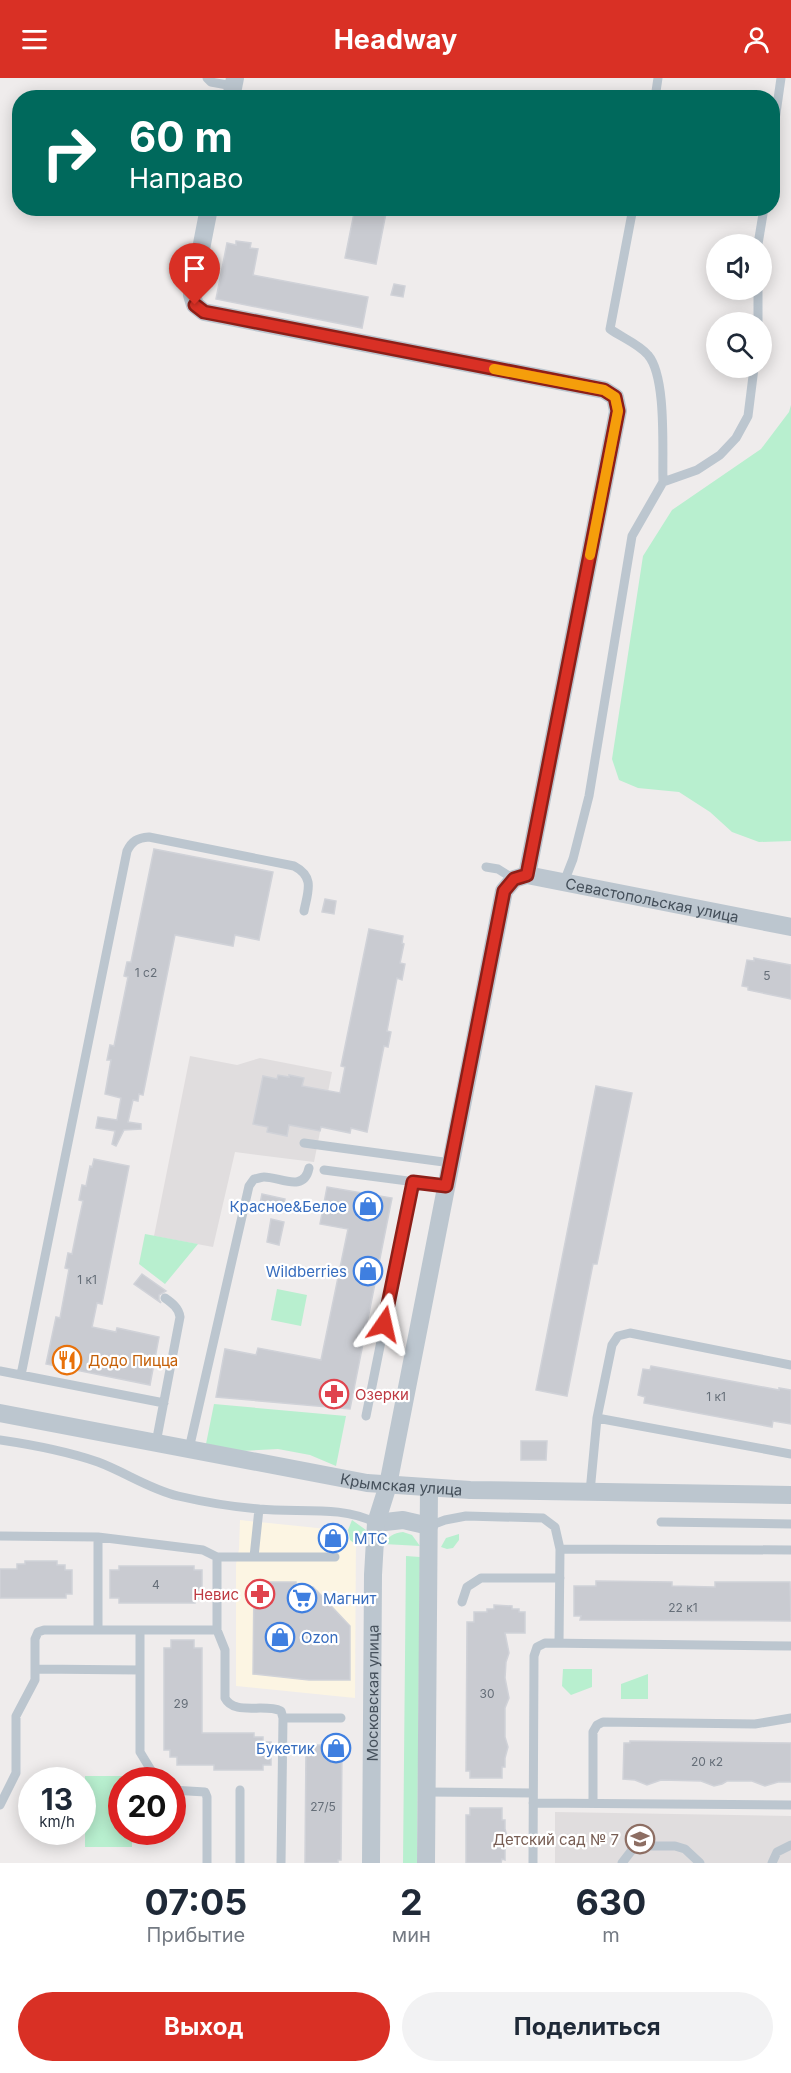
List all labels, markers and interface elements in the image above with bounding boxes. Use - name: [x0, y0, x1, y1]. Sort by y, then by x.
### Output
- icon: menu: [18, 23, 51, 56]
- text: Headway: [334, 23, 457, 56]
- icon: person: [740, 23, 773, 56]
- text: 60 m: [129, 111, 233, 162]
- icon: right: [30, 114, 108, 192]
- text: Направо: [129, 162, 244, 195]
- map controls: [706, 234, 772, 378]
- button: sound: [706, 234, 772, 300]
- pin: [169, 243, 220, 305]
- icon: arrive: [178, 252, 211, 285]
- button: search: [706, 312, 772, 378]
- street label: Севастопольская улица: [564, 873, 740, 926]
- house number: 1 с2: [135, 965, 157, 980]
- house number: 5: [763, 968, 771, 983]
- shop icon: Красное&Белое: [352, 1190, 384, 1222]
- place label: Красное&Белое: [230, 1197, 347, 1216]
- shop icon: Wildberries: [352, 1255, 384, 1287]
- place label: Wildberries: [266, 1262, 347, 1281]
- house number: 1 к1: [77, 1272, 97, 1287]
- position arrow: [352, 1292, 416, 1356]
- restaurant icon: Додо Пицца: [51, 1344, 83, 1376]
- place label: Додо Пицца: [88, 1351, 178, 1370]
- pharmacy icon: Озерки: [318, 1378, 350, 1410]
- place label: Озерки: [355, 1385, 409, 1404]
- house number: 1 к1: [706, 1389, 726, 1404]
- street label: Крымская улица: [339, 1469, 463, 1499]
- shop icon: МТС: [317, 1522, 349, 1554]
- place label: МТС: [354, 1529, 388, 1548]
- house number: 4: [152, 1577, 160, 1592]
- pharmacy icon: Невис: [244, 1578, 276, 1610]
- supermarket icon: Магнит: [286, 1582, 318, 1614]
- place label: Невис: [193, 1585, 239, 1604]
- place label: Магнит: [323, 1589, 376, 1608]
- house number: 22 к1: [668, 1600, 698, 1615]
- shop icon: Ozon: [264, 1621, 296, 1653]
- street label: Московская улица: [362, 1625, 382, 1761]
- place label: Ozon: [301, 1628, 338, 1647]
- house number: 30: [480, 1686, 494, 1701]
- house number: 29: [174, 1696, 188, 1711]
- shop icon: Букетик: [320, 1732, 352, 1764]
- place label: Букетик: [256, 1739, 315, 1758]
- house number: 20 к2: [691, 1754, 723, 1769]
- speed limit sign: 20: [108, 1767, 186, 1845]
- text: 13: [41, 1781, 73, 1817]
- house number: 27/5: [310, 1799, 336, 1814]
- text: km/h: [39, 1812, 75, 1831]
- school or university icon: Детский сад № 7: [624, 1823, 656, 1855]
- place label: Детский сад № 7: [493, 1830, 619, 1849]
- text: 07:05: [145, 1880, 247, 1924]
- text: 2: [400, 1880, 423, 1924]
- text: 630: [575, 1880, 646, 1924]
- text: Прибытие: [147, 1923, 245, 1947]
- text: мин: [392, 1923, 431, 1947]
- text: m: [602, 1923, 620, 1947]
- button: Выход: [18, 1992, 390, 2061]
- button: Поделиться: [402, 1992, 773, 2061]

